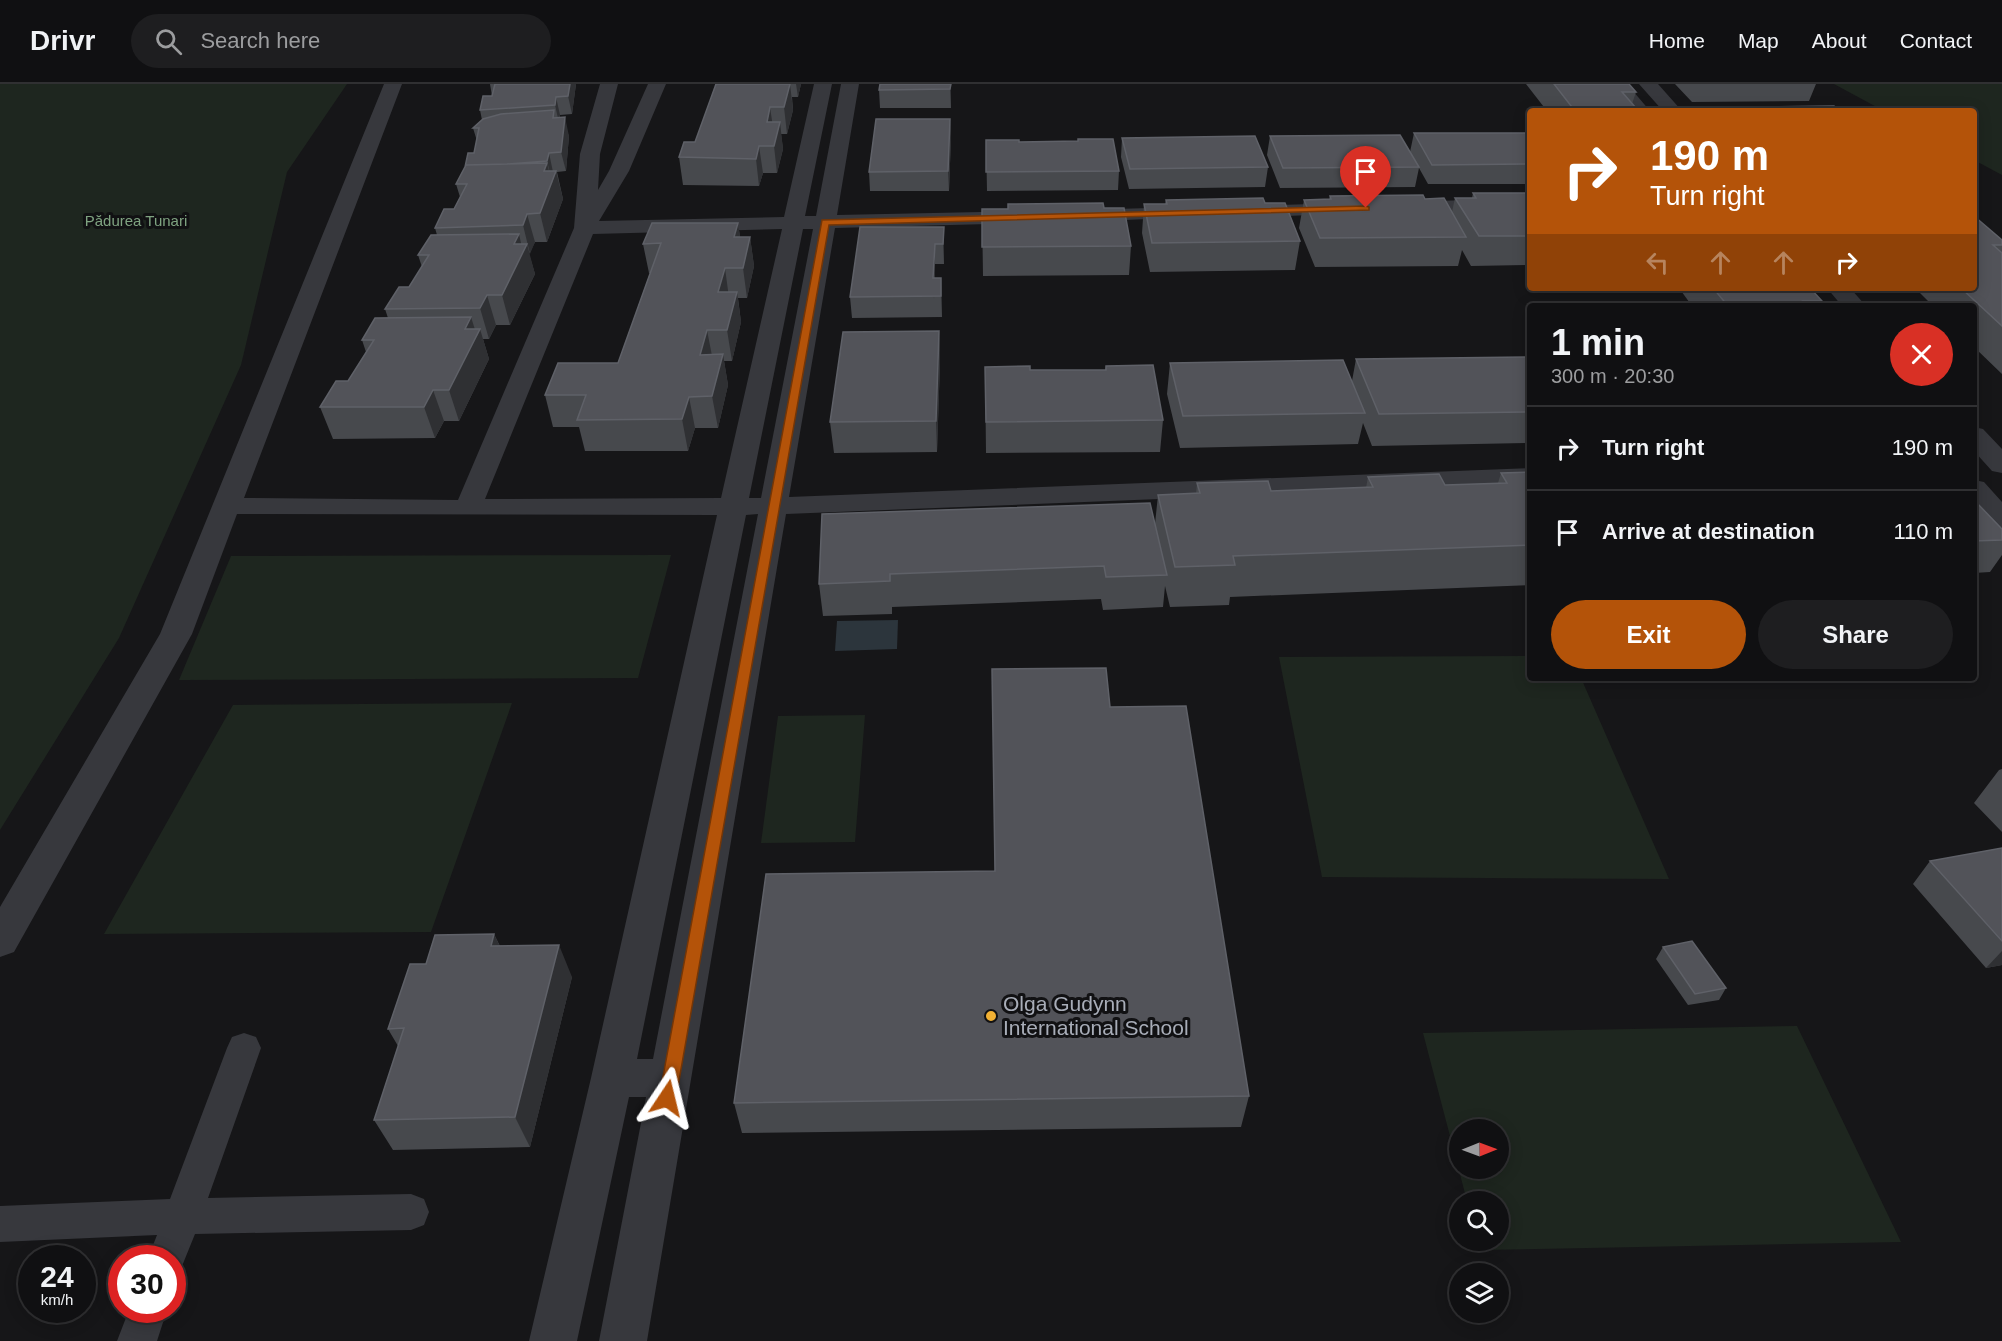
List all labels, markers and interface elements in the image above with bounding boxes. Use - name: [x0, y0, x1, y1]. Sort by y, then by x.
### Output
- search box: [131, 14, 551, 68]
- text: Drivr: [30, 25, 95, 56]
- icon: search: [152, 25, 185, 58]
- text: Search here: [200, 28, 320, 53]
- text: Home: [1649, 29, 1705, 52]
- text: Map: [1738, 29, 1779, 52]
- text: About: [1812, 29, 1867, 52]
- text: Contact: [1900, 29, 1972, 52]
- icon: right: [1551, 132, 1629, 210]
- text: 190 m: [1650, 132, 1769, 179]
- pin: [1340, 146, 1391, 208]
- icon: arrive: [1349, 155, 1382, 188]
- text: Turn right: [1650, 181, 1765, 211]
- park label: Pădurea Tunari: [85, 212, 187, 229]
- icon: left: [1641, 246, 1674, 279]
- icon: ahead: [1704, 246, 1737, 279]
- icon: ahead: [1767, 246, 1800, 279]
- icon: right: [1830, 246, 1863, 279]
- text: 1 min: [1551, 322, 1645, 363]
- button: close: [1890, 323, 1953, 386]
- text: 300 m · 20:30: [1551, 365, 1674, 387]
- icon: right: [1551, 432, 1584, 465]
- text: Turn right: [1602, 435, 1704, 460]
- text: 190 m: [1892, 435, 1953, 460]
- icon: arrive: [1551, 516, 1584, 549]
- text: Arrive at destination: [1602, 519, 1815, 544]
- text: 110 m: [1893, 519, 1953, 544]
- button: Exit: [1551, 600, 1746, 669]
- button: Share: [1758, 600, 1953, 669]
- place label: Olga Gudynn International School: [1003, 992, 1189, 1039]
- marker: Olga Gudynn International School: [984, 1009, 998, 1023]
- position arrow: [635, 1066, 699, 1130]
- north arrow: [1449, 1119, 1509, 1179]
- map controls: [1449, 1119, 1509, 1323]
- button: search: [1449, 1191, 1509, 1251]
- speed limit sign: 30: [108, 1245, 186, 1323]
- text: 24: [40, 1260, 74, 1293]
- button: layers: [1449, 1263, 1509, 1323]
- text: km/h: [41, 1291, 73, 1308]

